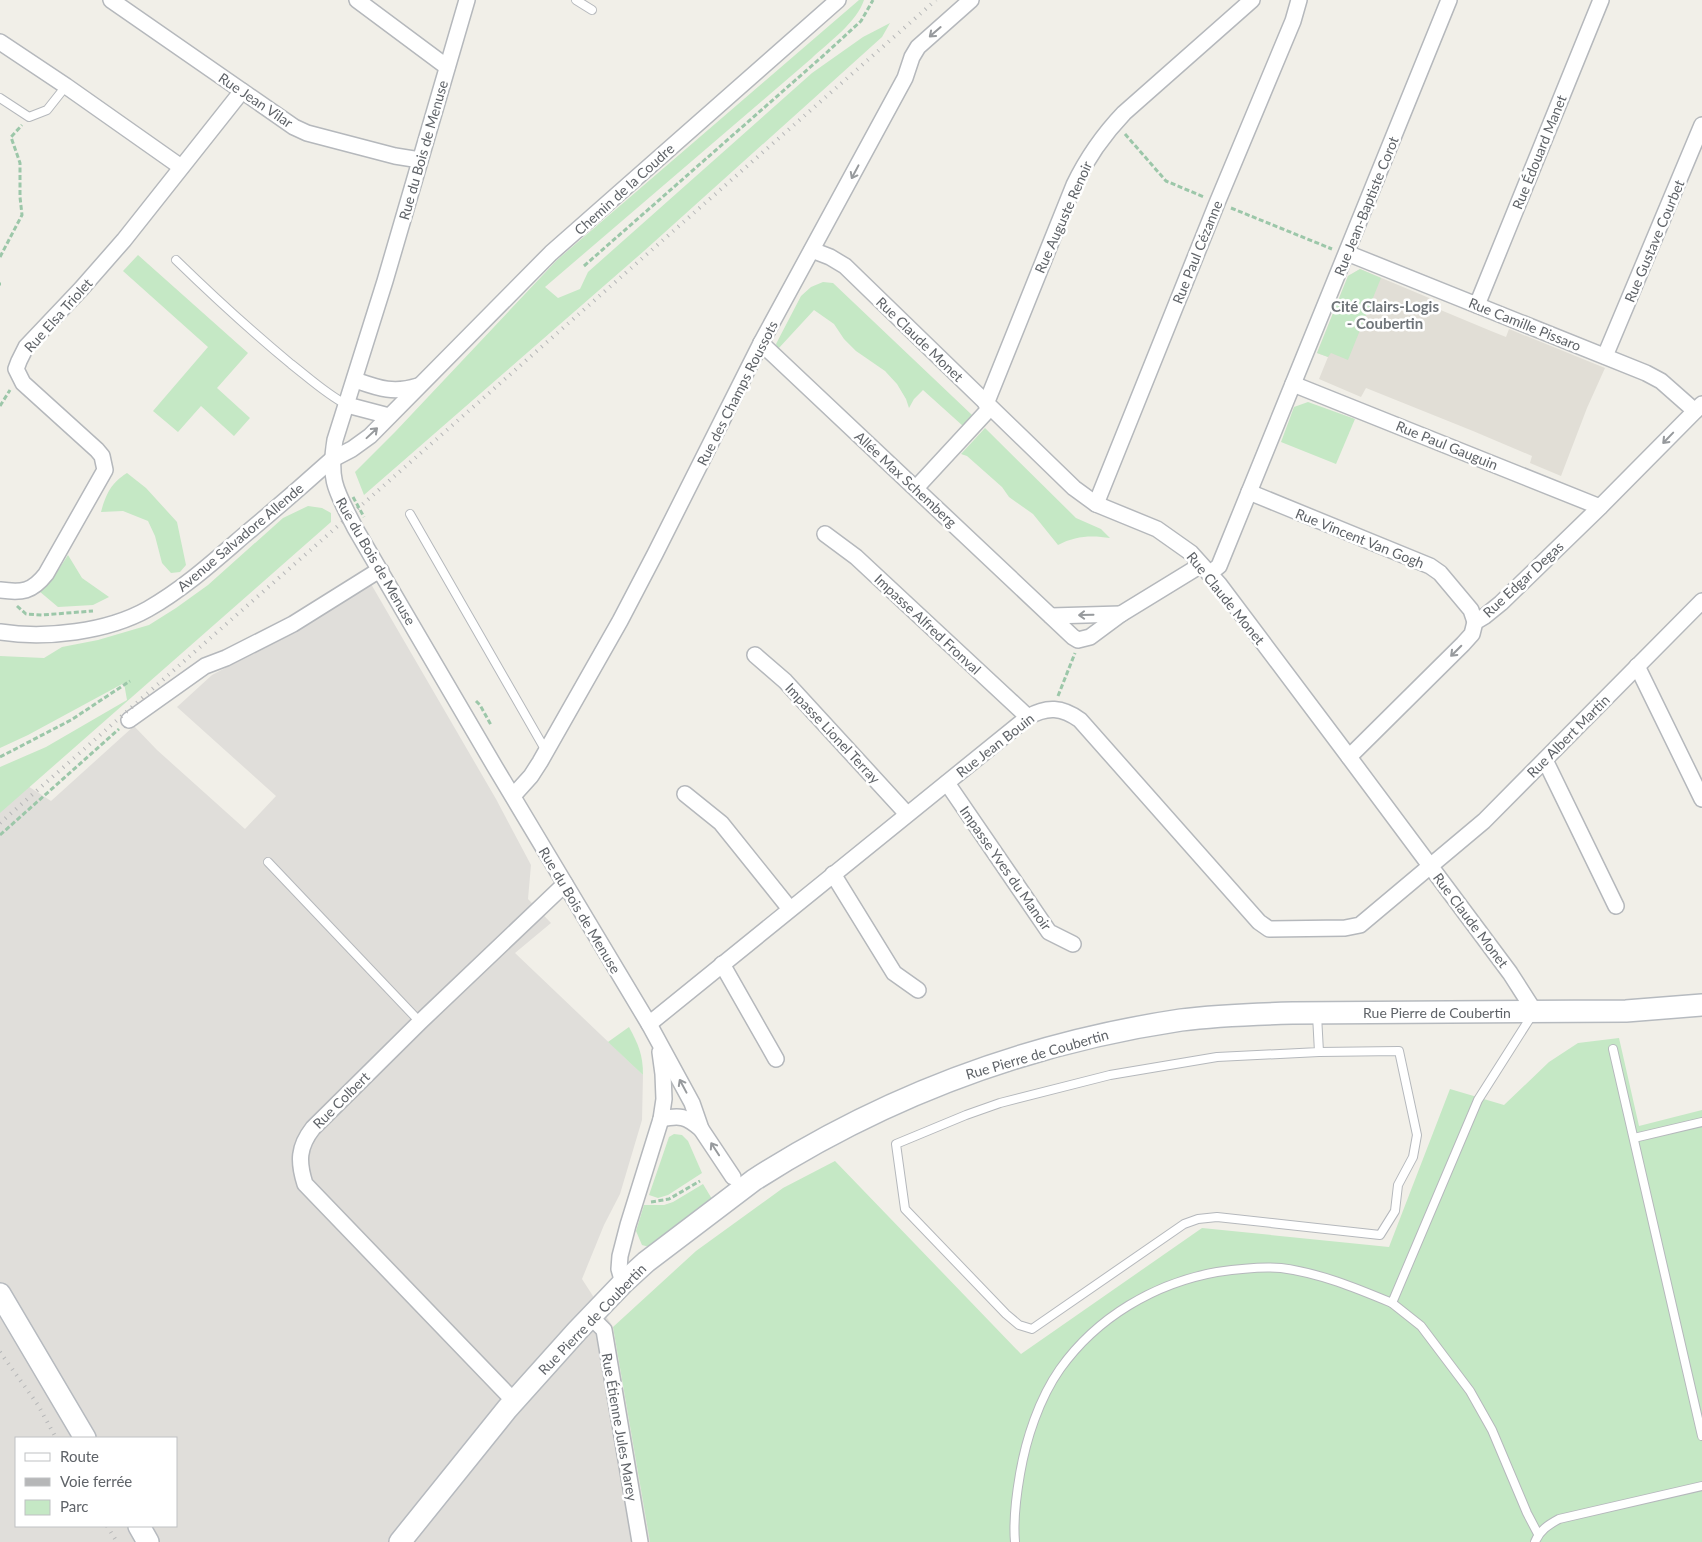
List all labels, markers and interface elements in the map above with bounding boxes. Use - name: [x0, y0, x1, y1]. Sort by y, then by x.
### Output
- one-way arrow: [928, 27, 941, 38]
- street label: Rue Jean Vilar: [216, 69, 296, 131]
- street label: Rue du Bois de Menuse: [395, 78, 451, 222]
- street label: Rue Édouard Manet: [1508, 92, 1570, 212]
- street label: Rue Jean-Baptiste Corot: [1330, 134, 1402, 278]
- street label: Chemin de la Coudre: [571, 140, 677, 238]
- street label: Rue Auguste Renoir: [1031, 158, 1095, 276]
- one-way arrow: [849, 164, 859, 178]
- street label: Rue Gustave Courbet: [1621, 177, 1687, 305]
- street label: Rue Paul Cézanne: [1169, 198, 1225, 306]
- street label: Rue Elsa Triolet: [20, 275, 96, 355]
- street label: Rue Claude Monet: [873, 293, 967, 385]
- street label: Rue Camille Pissaro: [1466, 294, 1584, 354]
- district label: Cité Clairs-Logis - Coubertin: [1331, 297, 1439, 332]
- street label: Rue des Champs Roussots: [693, 318, 781, 468]
- street label: Rue Paul Gauguin: [1394, 417, 1500, 473]
- one-way arrow: [365, 427, 378, 439]
- street label: Allée Max Schemberg: [852, 427, 960, 531]
- one-way arrow: [1661, 432, 1674, 444]
- street label: Avenue Salvadore Allende: [174, 479, 306, 595]
- street label: Rue du Bois de Menuse: [333, 494, 419, 628]
- street label: Rue Vincent Van Gogh: [1293, 504, 1427, 572]
- street label: Rue Edgar Degas: [1479, 537, 1567, 621]
- street label: Rue Claude Monet: [1183, 548, 1269, 648]
- street label: Impasse Alfred Fronval: [871, 570, 985, 678]
- one-way arrow: [1078, 610, 1094, 620]
- one-way arrow: [1450, 645, 1462, 657]
- street label: Impasse Lionel Terray: [782, 679, 885, 787]
- street label: Rue Albert Martin: [1523, 691, 1613, 781]
- street label: Rue Jean Bouin: [953, 709, 1037, 781]
- street label: Impasse Yves du Manoir: [957, 803, 1055, 933]
- street label: Rue du Bois de Menuse: [536, 844, 624, 976]
- street label: Rue Claude Monet: [1430, 869, 1512, 971]
- street label: Rue Pierre de Coubertin: [1363, 1004, 1511, 1021]
- street label: Rue Pierre de Coubertin: [964, 1025, 1110, 1083]
- street label: Rue Colbert: [309, 1068, 373, 1132]
- one-way arrow: [678, 1079, 687, 1094]
- one-way arrow: [709, 1143, 719, 1157]
- street label: Rue Pierre de Coubertin: [535, 1260, 649, 1378]
- street label: Rue Étienne Jules Marey: [599, 1352, 642, 1503]
- legend: [15, 1437, 178, 1527]
- text: Route: [60, 1447, 99, 1465]
- text: Voie ferrée: [60, 1472, 132, 1490]
- text: Parc: [60, 1497, 89, 1515]

